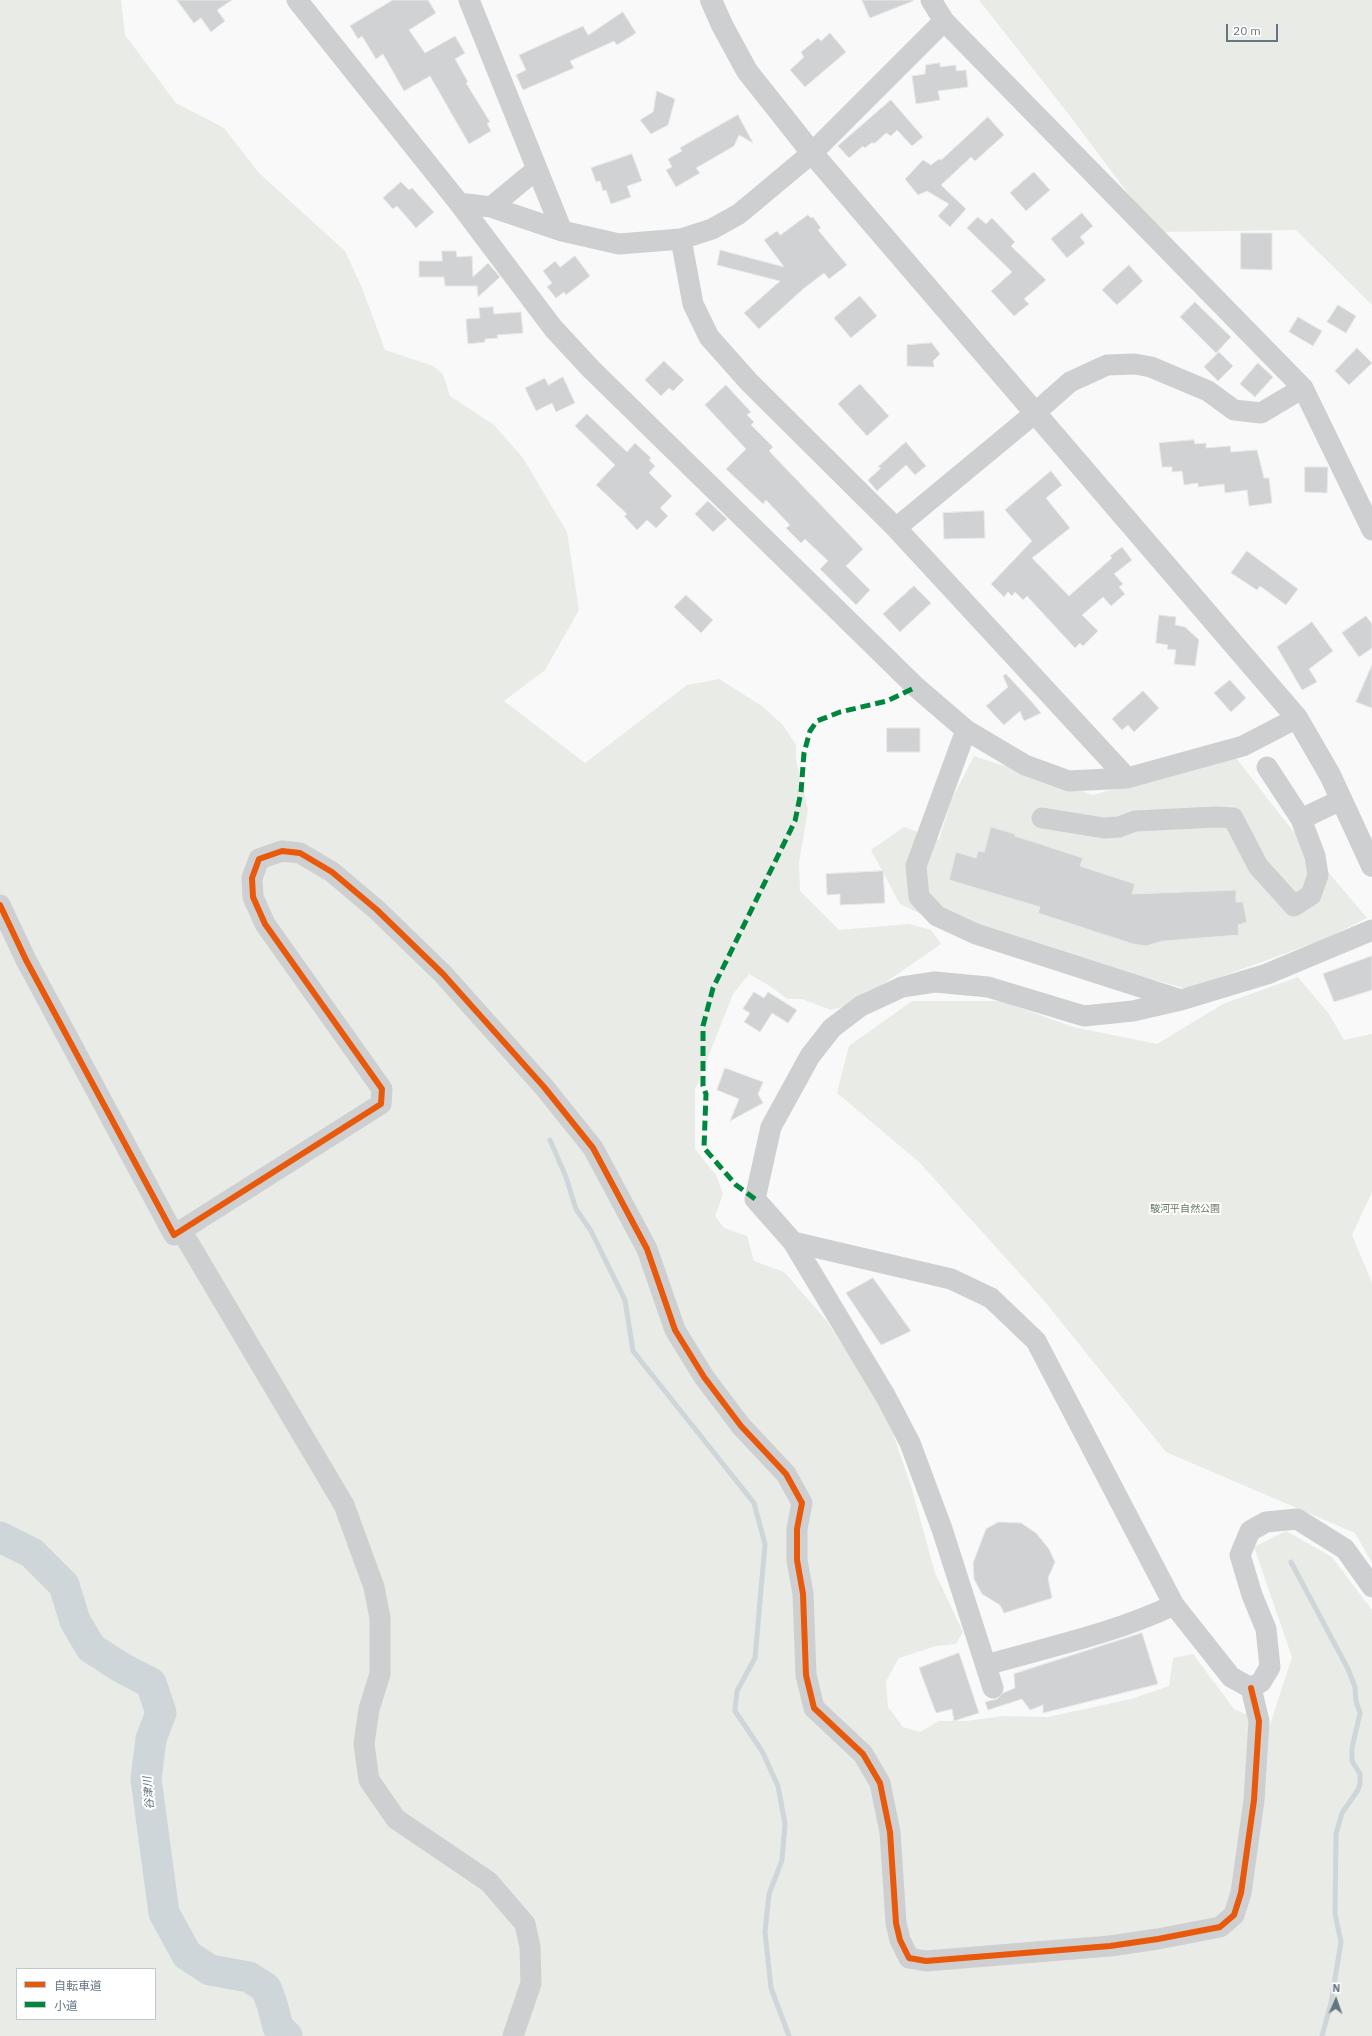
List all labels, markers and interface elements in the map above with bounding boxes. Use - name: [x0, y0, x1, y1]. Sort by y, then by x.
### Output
- scale bar: [1228, 16, 1280, 42]
- text: 20 m: [1233, 23, 1261, 38]
- park label: 駿河平自然公園: [1150, 1203, 1220, 1215]
- water label: 谷津川: [141, 1776, 157, 1810]
- legend: [16, 1968, 156, 2020]
- text: 自転車道: [54, 1978, 102, 1993]
- north arrow: [1316, 1980, 1356, 2020]
- text: N: [1332, 1981, 1341, 1995]
- text: 小道: [54, 1998, 78, 2013]

